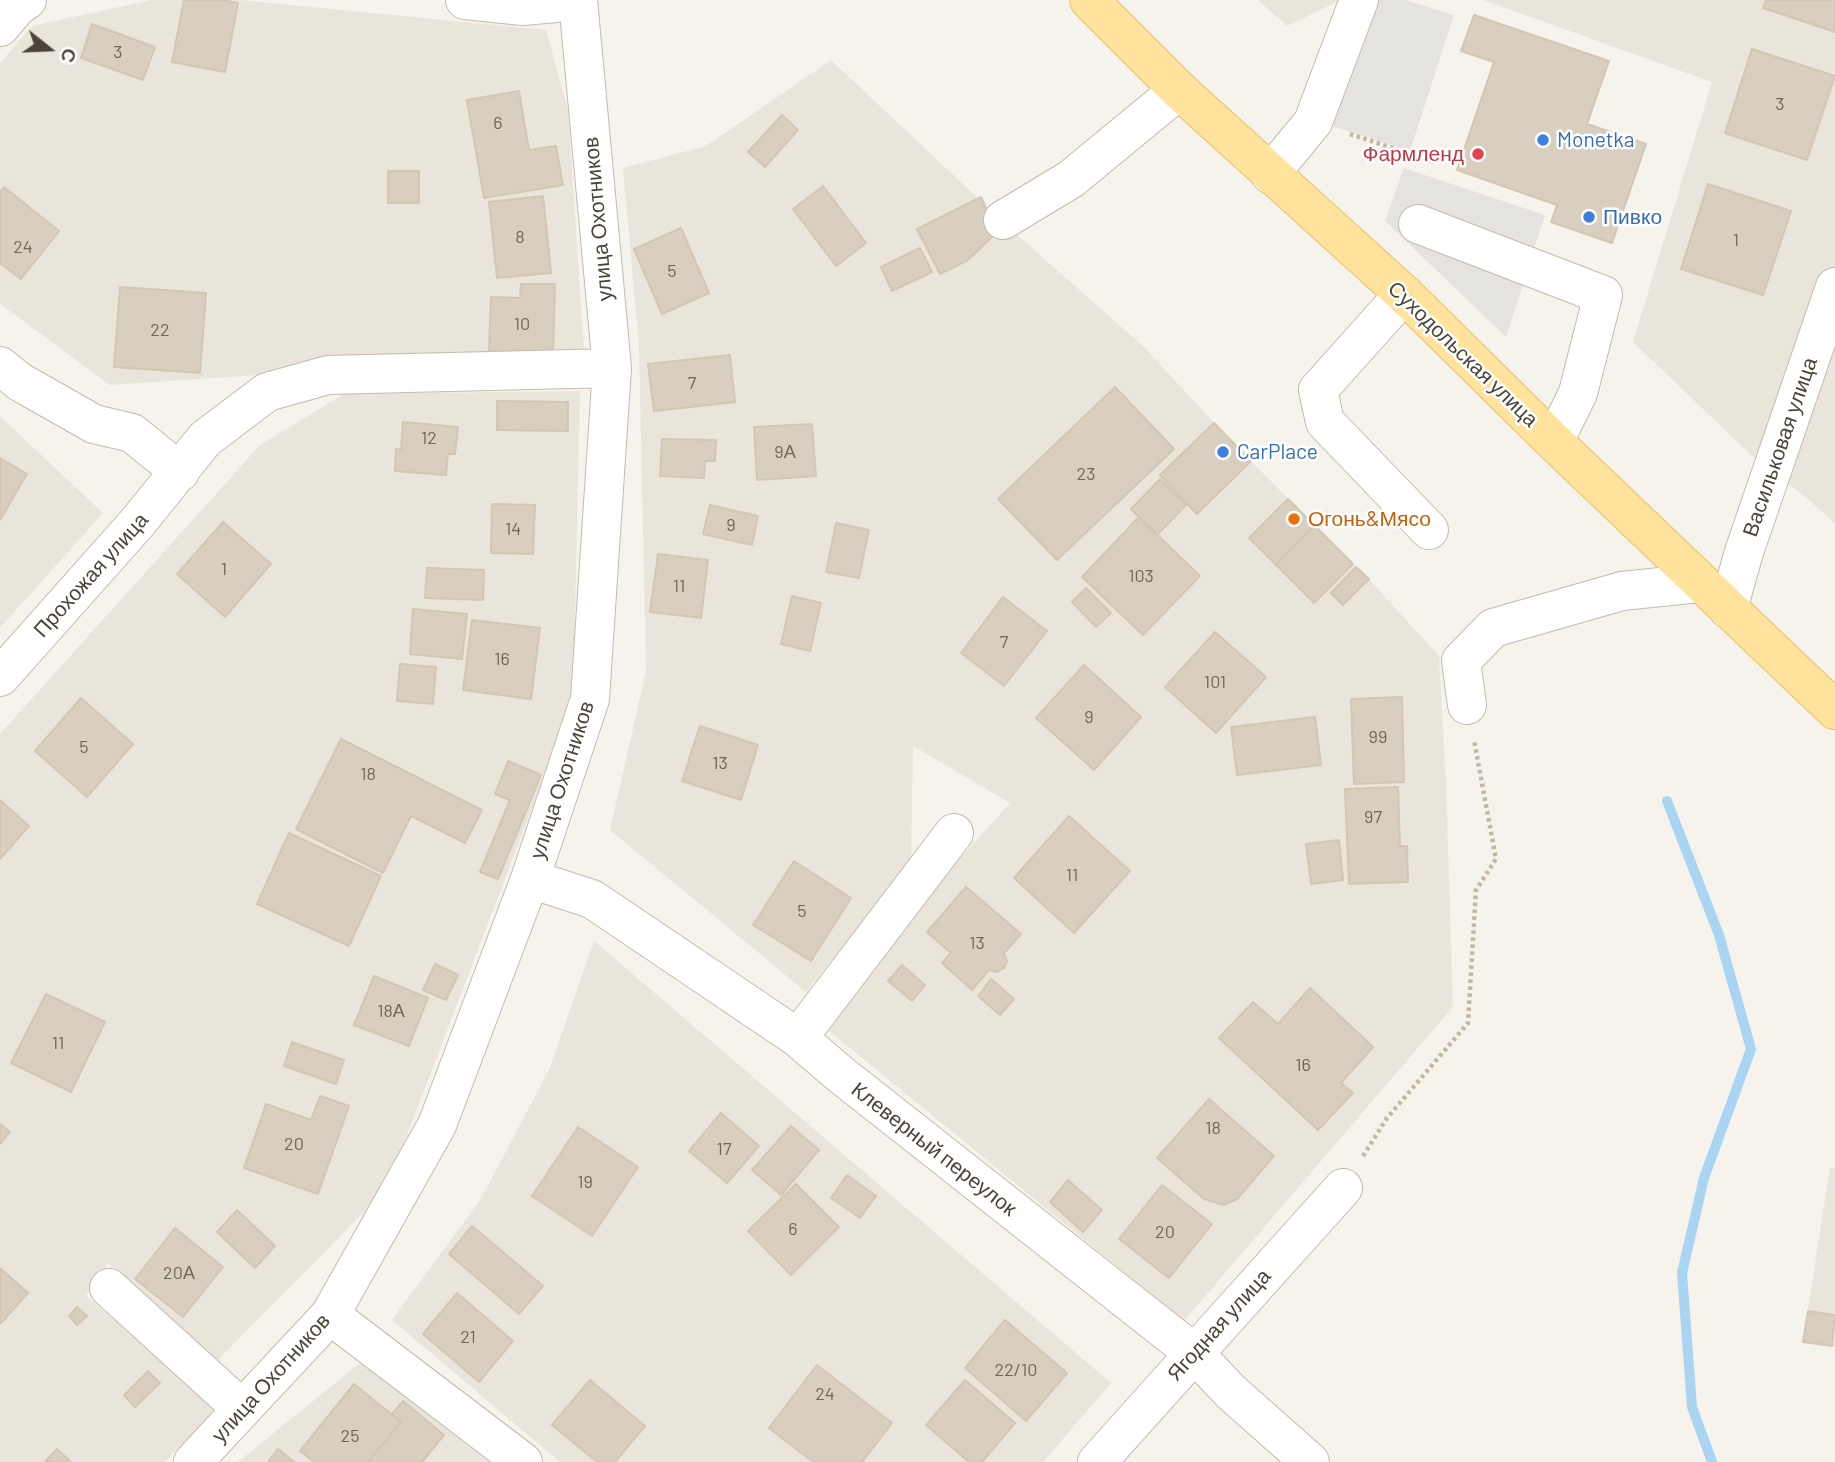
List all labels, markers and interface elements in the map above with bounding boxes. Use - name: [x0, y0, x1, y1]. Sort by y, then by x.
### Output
- north arrow: [14, 14, 84, 84]
- house number: 3: [113, 41, 123, 63]
- text: С: [56, 46, 83, 66]
- house number: 3: [1775, 93, 1785, 115]
- house number: 6: [493, 112, 503, 134]
- place label: Monetka: [1557, 127, 1634, 153]
- marker: Monetka: [1535, 132, 1551, 148]
- street label: улица Охотников: [578, 136, 618, 302]
- place label: Фармленд: [1362, 141, 1464, 167]
- marker: Фармленд: [1470, 146, 1486, 162]
- place label: Пивко: [1603, 204, 1662, 230]
- marker: Пивко: [1581, 209, 1597, 225]
- house number: 8: [515, 226, 525, 248]
- house number: 1: [1733, 229, 1739, 251]
- house number: 24: [13, 236, 33, 258]
- house number: 5: [667, 260, 677, 282]
- street label: Суходольская улица: [1383, 276, 1543, 432]
- house number: 10: [514, 313, 530, 335]
- house number: 22: [150, 319, 170, 341]
- street label: Васильковая улица: [1737, 354, 1823, 540]
- house number: 7: [688, 372, 696, 394]
- house number: 12: [421, 427, 437, 449]
- place label: CarPlace: [1237, 439, 1318, 465]
- house number: 9А: [774, 441, 796, 463]
- marker: CarPlace: [1215, 444, 1231, 460]
- house number: 23: [1077, 463, 1095, 485]
- place label: Огонь&Мясо: [1308, 506, 1431, 532]
- street label: Прохожая улица: [28, 508, 154, 642]
- marker: Огонь&Мясо: [1286, 511, 1302, 527]
- house number: 9: [726, 514, 736, 536]
- house number: 14: [505, 518, 521, 540]
- house number: 1: [221, 558, 227, 580]
- house number: 103: [1128, 565, 1154, 587]
- house number: 11: [673, 575, 685, 597]
- house number: 7: [1000, 631, 1008, 653]
- house number: 16: [494, 648, 510, 670]
- house number: 101: [1204, 671, 1226, 693]
- street label: улица Охотников: [525, 698, 599, 862]
- house number: 9: [1084, 706, 1094, 728]
- house number: 99: [1369, 726, 1387, 748]
- house number: 5: [79, 736, 89, 758]
- house number: 13: [712, 752, 728, 774]
- house number: 18: [360, 763, 376, 785]
- house number: 97: [1364, 806, 1382, 828]
- house number: 11: [1066, 864, 1078, 886]
- house number: 5: [797, 900, 807, 922]
- house number: 13: [969, 932, 985, 954]
- house number: 18А: [377, 1000, 405, 1022]
- house number: 11: [52, 1032, 64, 1054]
- house number: 16: [1295, 1054, 1311, 1076]
- street label: Клеверный переулок: [846, 1077, 1022, 1221]
- house number: 18: [1205, 1117, 1221, 1139]
- house number: 20: [284, 1133, 304, 1155]
- house number: 17: [717, 1138, 731, 1160]
- house number: 19: [577, 1171, 593, 1193]
- house number: 6: [788, 1218, 798, 1240]
- house number: 20: [1155, 1221, 1175, 1243]
- house number: 20А: [163, 1262, 195, 1284]
- street label: Ягодная улица: [1162, 1264, 1276, 1386]
- street label: улица Охотников: [207, 1308, 335, 1448]
- house number: 21: [460, 1326, 476, 1348]
- house number: 22/10: [995, 1359, 1037, 1381]
- house number: 24: [815, 1383, 835, 1405]
- house number: 25: [341, 1425, 359, 1447]

